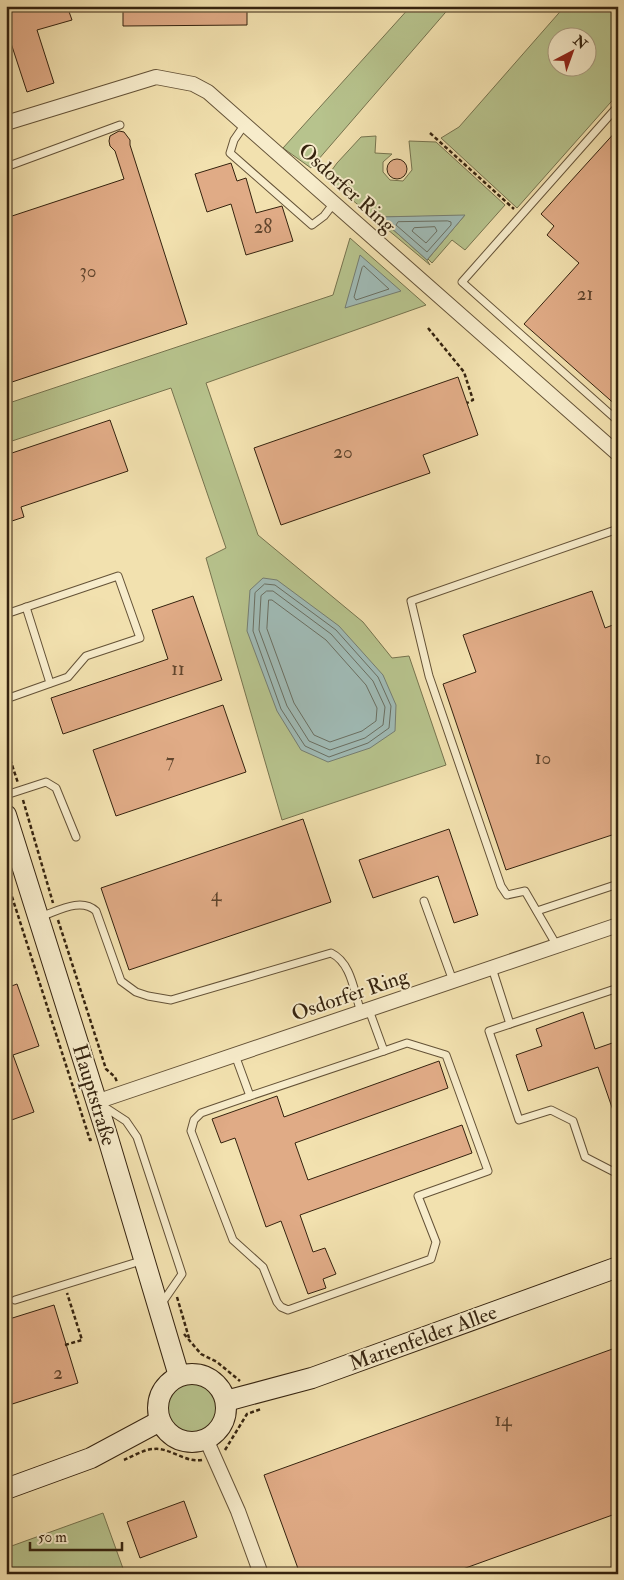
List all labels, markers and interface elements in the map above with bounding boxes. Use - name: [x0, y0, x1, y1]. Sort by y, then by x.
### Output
- north arrow: [546, 28, 596, 78]
- text: N: [569, 31, 591, 53]
- street label: Osdorfer Ring: [293, 137, 402, 239]
- house number: 28: [254, 215, 272, 239]
- house number: 30: [79, 259, 97, 283]
- house number: 21: [577, 282, 593, 306]
- house number: 20: [333, 440, 353, 464]
- house number: 11: [171, 657, 185, 681]
- house number: 10: [535, 746, 551, 770]
- house number: 7: [166, 749, 175, 773]
- house number: 4: [211, 883, 222, 907]
- street label: Osdorfer Ring: [288, 962, 413, 1028]
- street label: Hauptstraße: [66, 1041, 122, 1149]
- street label: Marienfelder Allee: [345, 1299, 501, 1377]
- house number: 2: [53, 1361, 63, 1385]
- house number: 14: [494, 1408, 512, 1432]
- scale bar: [30, 1520, 122, 1552]
- text: 50 m: [38, 1528, 67, 1547]

